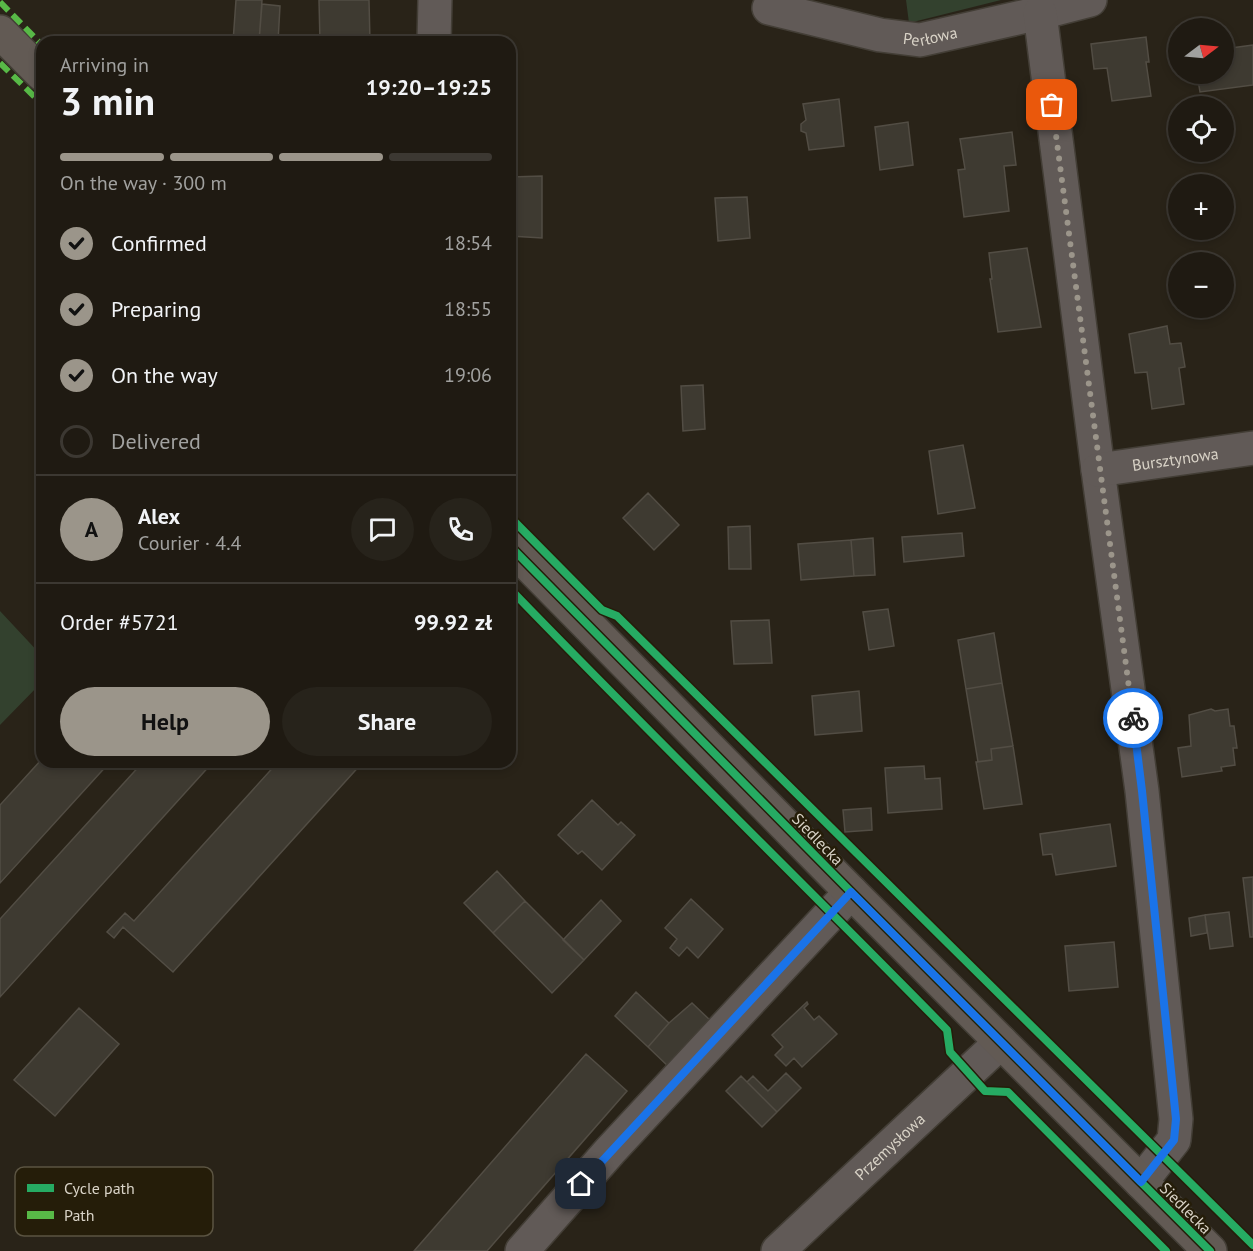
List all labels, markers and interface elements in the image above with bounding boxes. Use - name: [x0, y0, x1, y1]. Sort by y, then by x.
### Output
- north arrow: [1168, 18, 1234, 84]
- map controls: [1168, 18, 1234, 318]
- street label: Perłowa: [902, 22, 959, 50]
- text: Arriving in: [60, 52, 149, 78]
- text: 19:20–19:25: [366, 73, 492, 101]
- text: 3 min: [60, 75, 155, 126]
- pin: [1026, 79, 1077, 130]
- icon: bag: [1035, 88, 1068, 121]
- button: locate: [1168, 96, 1234, 162]
- text: On the way · 300 m: [60, 170, 227, 196]
- button: +: [1168, 174, 1234, 240]
- icon: check: [60, 227, 93, 260]
- text: Confirmed: [111, 229, 207, 257]
- text: 18:54: [444, 230, 492, 256]
- button: −: [1168, 252, 1234, 318]
- icon: check: [60, 293, 93, 326]
- text: Preparing: [111, 295, 201, 323]
- text: 18:55: [444, 296, 492, 322]
- icon: check: [60, 359, 93, 392]
- text: On the way: [111, 361, 218, 389]
- text: 19:06: [444, 362, 492, 388]
- text: Delivered: [111, 427, 201, 455]
- street label: Bursztynowa: [1131, 443, 1220, 475]
- button: chat: [351, 498, 414, 561]
- button: phone: [429, 498, 492, 561]
- text: Alex: [138, 502, 180, 530]
- text: A: [85, 515, 98, 543]
- text: Courier · 4.4: [138, 530, 241, 556]
- text: Order #5721: [60, 608, 179, 636]
- text: 99.92 zł: [414, 608, 492, 636]
- button: Help: [60, 687, 270, 756]
- button: Share: [282, 687, 492, 756]
- courier: [1103, 688, 1163, 748]
- icon: bike: [1117, 702, 1150, 735]
- street label: Siedlecka: [788, 809, 848, 869]
- street label: Przemysłowa: [850, 1109, 929, 1184]
- pin: [555, 1158, 606, 1209]
- legend: [15, 1167, 213, 1236]
- icon: home: [564, 1167, 597, 1200]
- text: Cycle path: [64, 1178, 135, 1198]
- street label: Siedlecka: [1156, 1178, 1216, 1238]
- text: Path: [64, 1205, 95, 1225]

